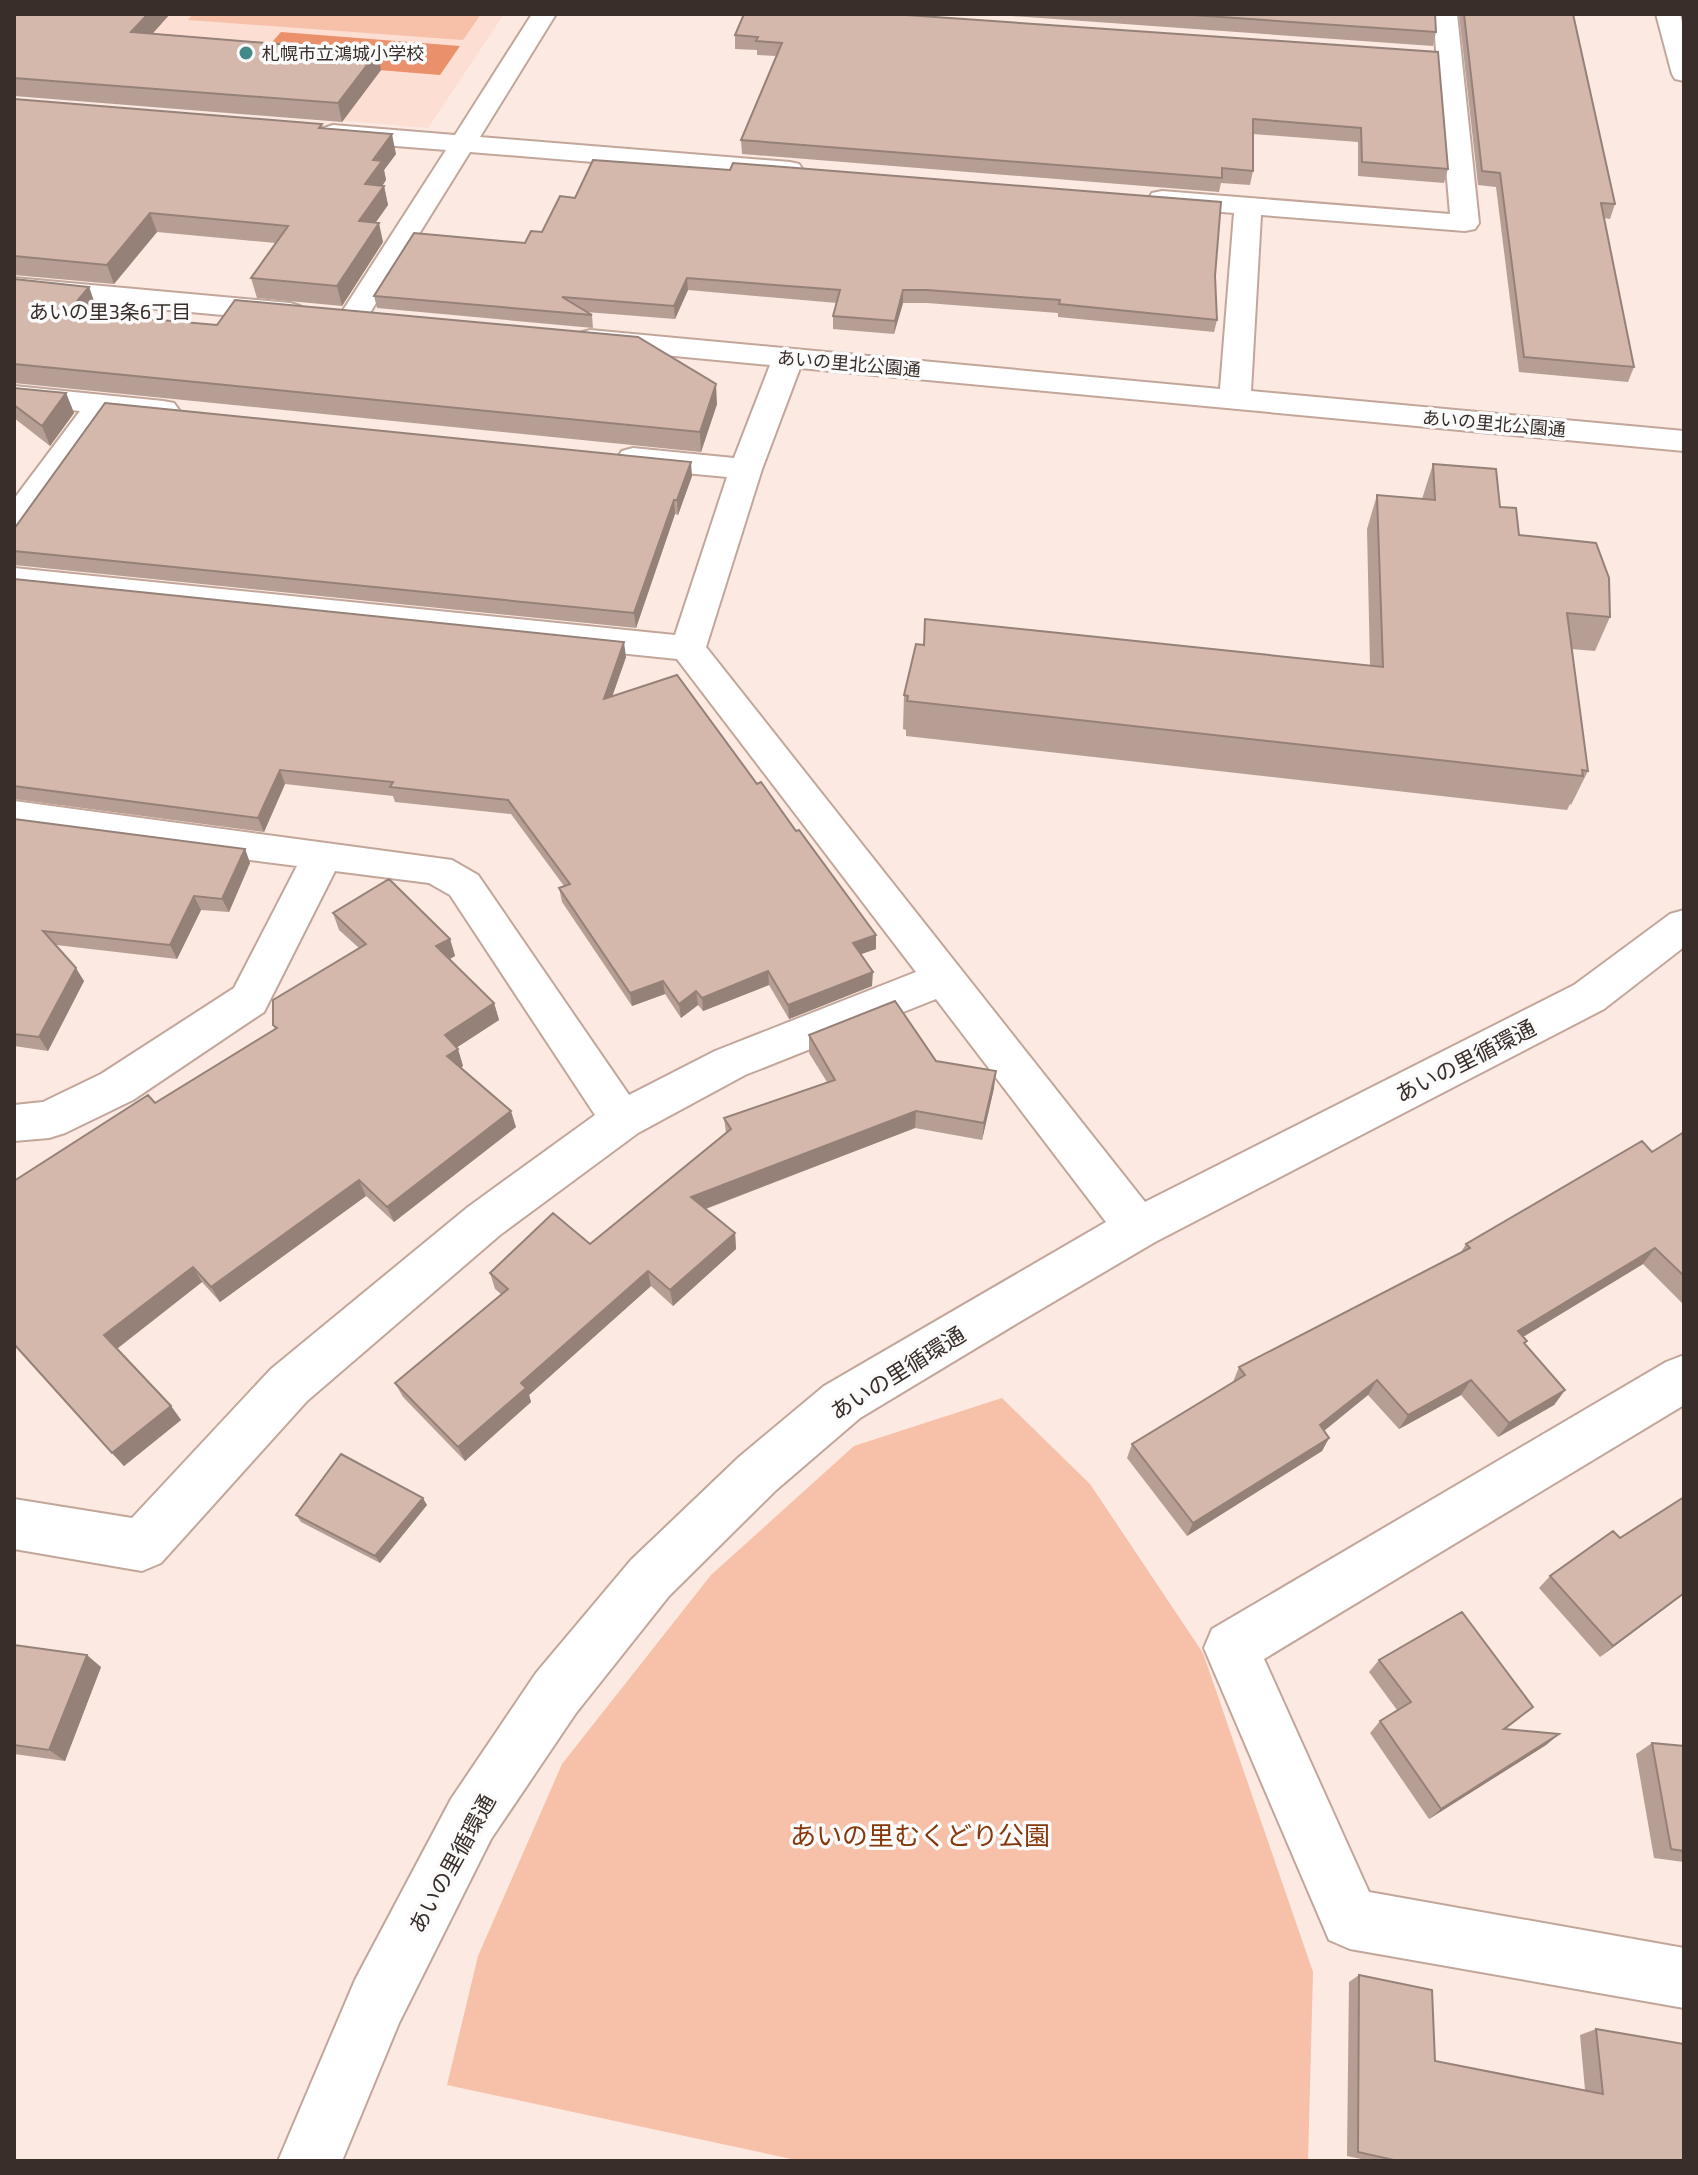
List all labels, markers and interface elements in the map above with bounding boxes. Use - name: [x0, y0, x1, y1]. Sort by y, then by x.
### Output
- place label: 札幌市立鴻城小学校: [262, 42, 424, 64]
- marker: 札幌市立鴻城小学校: [237, 44, 255, 62]
- district label: あいの里3条6丁目: [29, 299, 191, 323]
- street label: あいの里北公園通: [776, 346, 922, 380]
- street label: あいの里北公園通: [1421, 406, 1567, 440]
- street label: あいの里循環通: [1390, 1013, 1540, 1107]
- street label: あいの里循環通: [825, 1320, 969, 1424]
- street label: あいの里循環通: [402, 1789, 500, 1937]
- park label: あいの里むくどり公園: [790, 1819, 1050, 1850]

